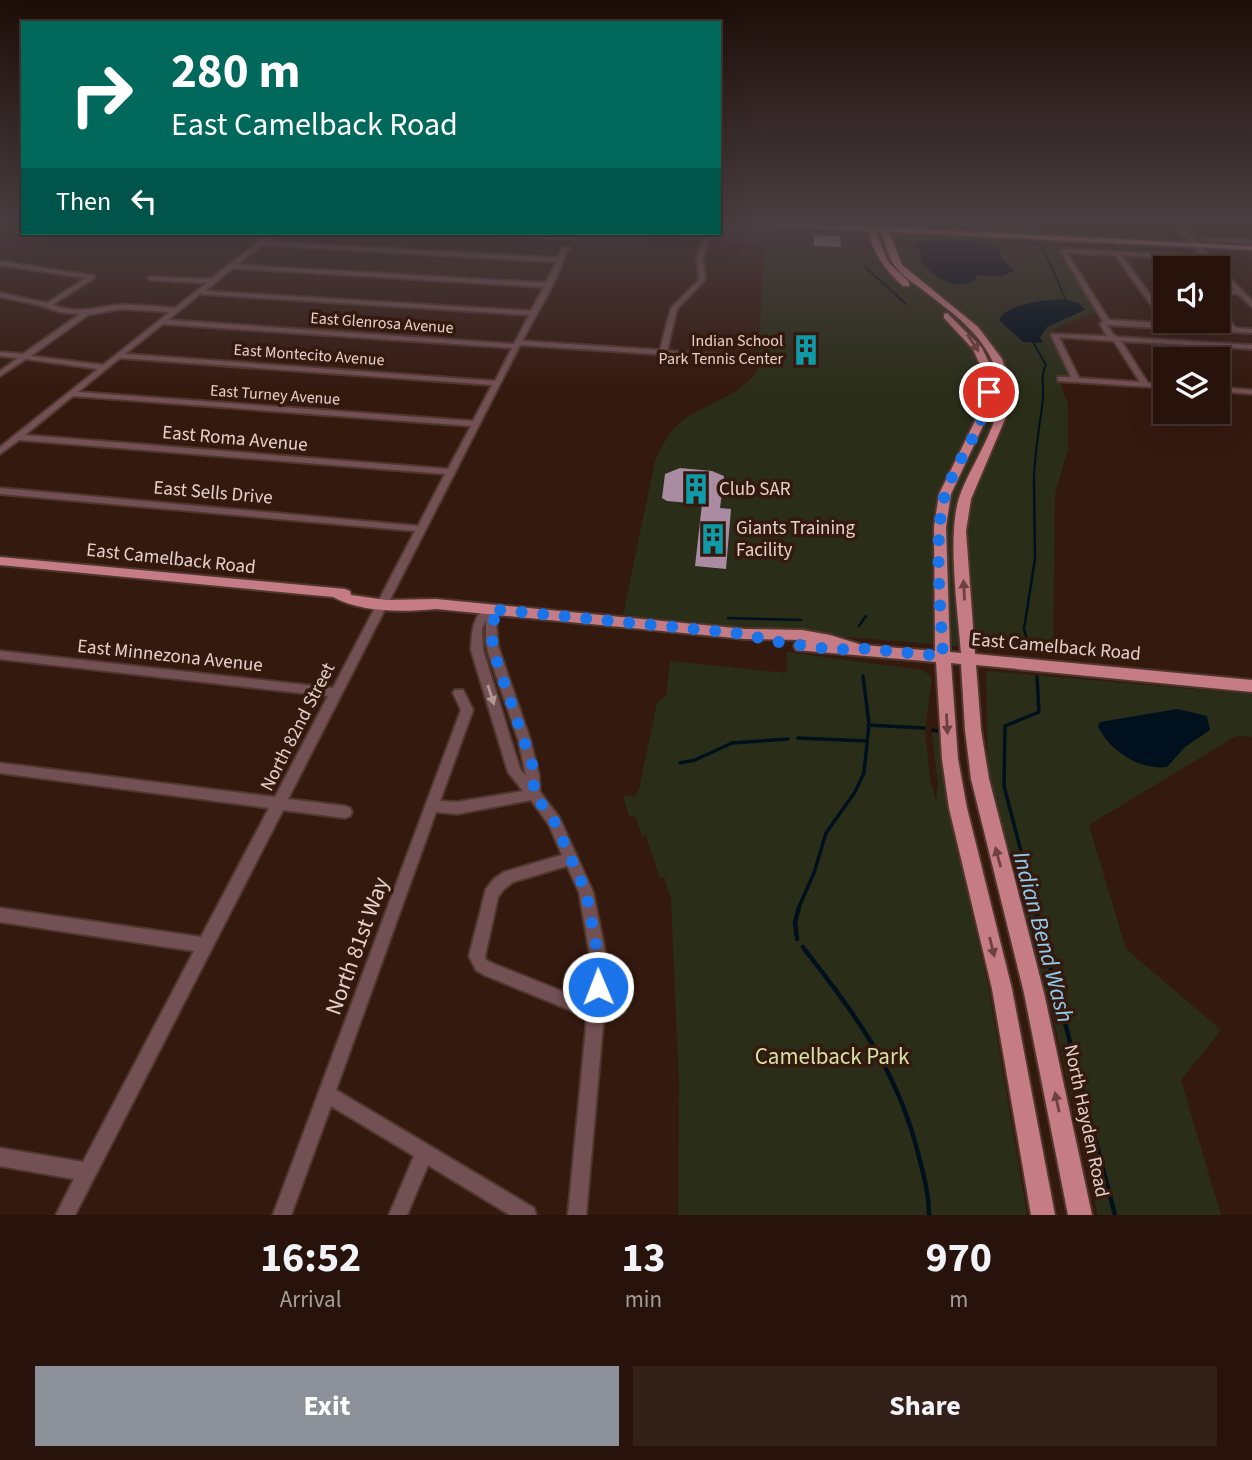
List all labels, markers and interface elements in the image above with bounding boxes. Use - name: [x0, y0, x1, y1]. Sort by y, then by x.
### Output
- text: 280 m: [171, 37, 300, 107]
- icon: right: [56, 49, 147, 140]
- text: East Camelback Road: [171, 102, 458, 148]
- icon: left: [125, 182, 163, 220]
- text: Then: [56, 183, 111, 220]
- map controls: [1153, 256, 1230, 424]
- button: sound: [1153, 256, 1230, 333]
- street label: East Glenrosa Avenue: [310, 307, 454, 339]
- place label: Indian School Park Tennis Center: [659, 330, 783, 370]
- building icon: Indian School Park Tennis Center: [789, 333, 823, 367]
- one-way arrow: [966, 334, 979, 353]
- street label: East Montecito Avenue: [233, 339, 385, 371]
- button: layers: [1153, 347, 1230, 424]
- pin: [959, 362, 1019, 422]
- icon: arrive: [970, 373, 1008, 411]
- street label: East Turney Avenue: [209, 379, 341, 411]
- street label: East Roma Avenue: [161, 419, 309, 459]
- building icon: Club SAR: [679, 472, 713, 506]
- street label: East Sells Drive: [152, 474, 274, 512]
- place label: Club SAR: [719, 476, 791, 503]
- place label: Giants Training Facility: [736, 515, 856, 564]
- building icon: Giants Training Facility: [696, 522, 730, 556]
- street label: East Camelback Road: [85, 537, 257, 581]
- one-way arrow: [959, 579, 970, 601]
- street label: East Camelback Road: [970, 626, 1142, 668]
- street label: East Minnezona Avenue: [76, 633, 264, 679]
- street label: North 82nd Street: [254, 658, 342, 796]
- one-way arrow: [486, 685, 497, 706]
- one-way arrow: [941, 713, 952, 735]
- one-way arrow: [993, 846, 1003, 867]
- water label: Indian Bend Wash: [1003, 848, 1083, 1026]
- street label: North 81st Way: [317, 872, 397, 1020]
- one-way arrow: [986, 936, 997, 958]
- position arrow: [561, 950, 635, 1024]
- park label: Camelback Park: [755, 1040, 910, 1073]
- street label: North Hayden Road: [1057, 1042, 1115, 1200]
- one-way arrow: [1051, 1091, 1062, 1113]
- text: 16:52: [260, 1228, 361, 1288]
- text: 13: [621, 1228, 666, 1288]
- text: 970: [925, 1228, 992, 1288]
- text: Arrival: [280, 1283, 342, 1316]
- text: min: [625, 1283, 662, 1316]
- text: m: [949, 1283, 968, 1316]
- button: Exit: [35, 1366, 619, 1446]
- button: Share: [633, 1366, 1217, 1446]

